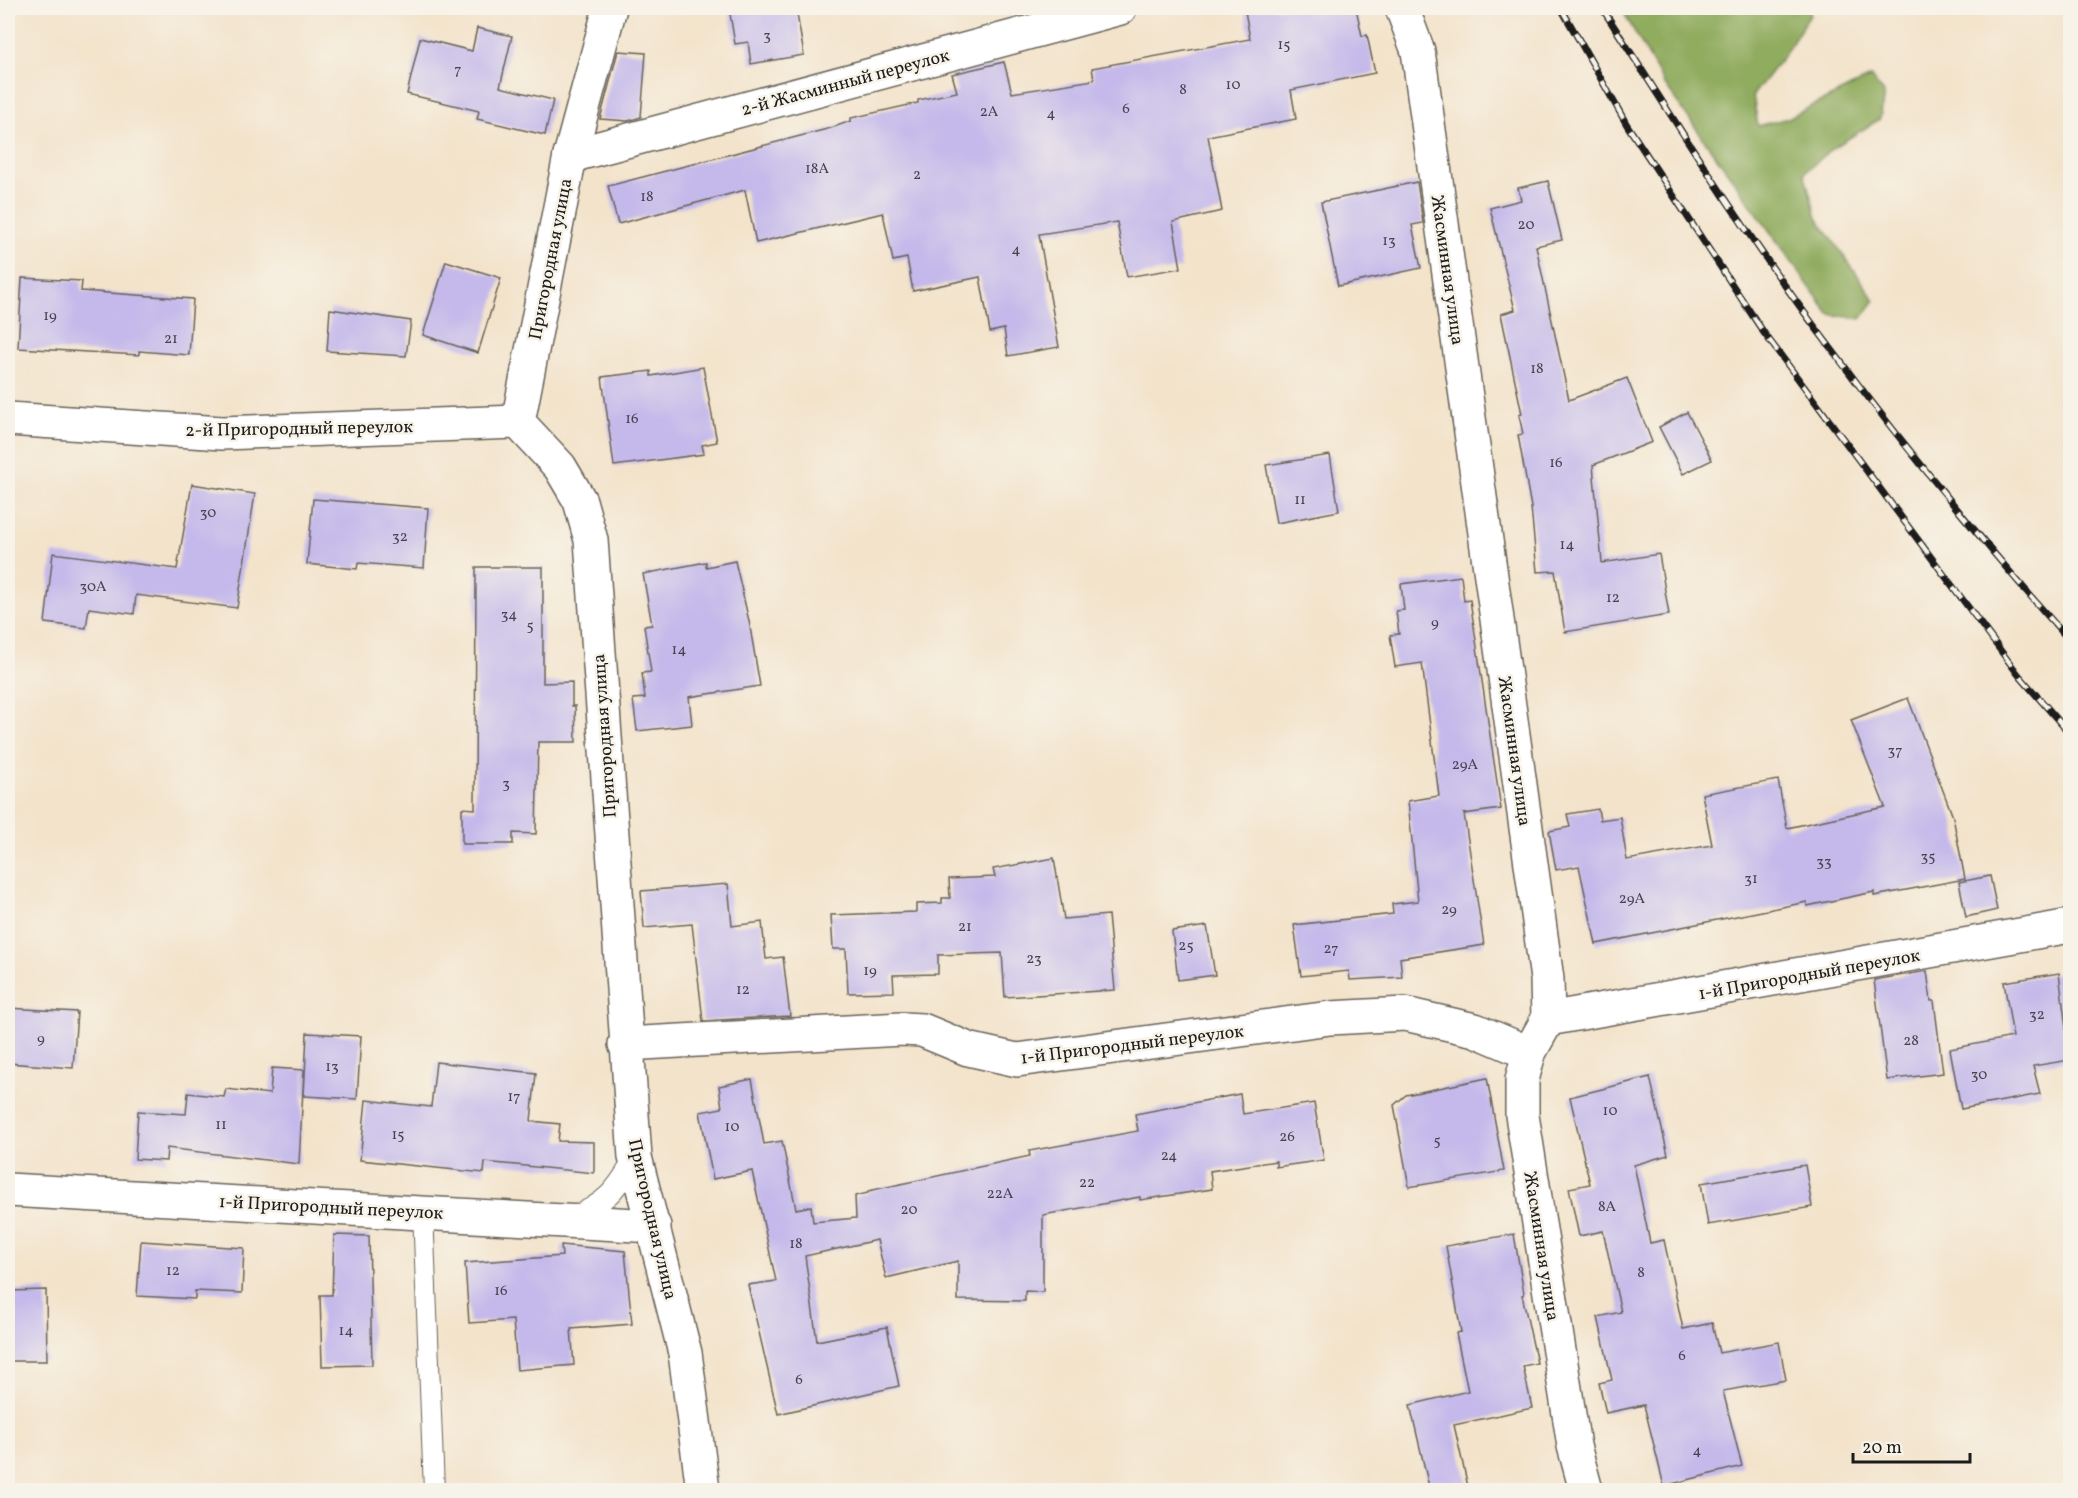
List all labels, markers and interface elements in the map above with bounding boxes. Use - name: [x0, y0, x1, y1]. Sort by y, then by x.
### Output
- house number: 3: [763, 26, 771, 47]
- house number: 15: [1277, 35, 1291, 56]
- street label: 2-й Жасминный переулок: [738, 43, 953, 123]
- house number: 7: [454, 60, 462, 81]
- house number: 10: [1226, 75, 1240, 96]
- house number: 8: [1179, 80, 1187, 101]
- house number: 6: [1122, 99, 1130, 120]
- house number: 2А: [980, 102, 999, 123]
- house number: 4: [1047, 104, 1056, 125]
- house number: 18А: [805, 159, 829, 180]
- house number: 2: [913, 165, 921, 186]
- street label: Пригородная улица: [524, 176, 579, 342]
- house number: 18: [640, 187, 654, 208]
- street label: Жасминная улица: [1424, 194, 1469, 347]
- house number: 20: [1518, 215, 1534, 236]
- house number: 13: [1382, 231, 1396, 252]
- house number: 4: [1012, 240, 1021, 261]
- house number: 19: [43, 306, 57, 327]
- house number: 21: [164, 329, 178, 350]
- house number: 18: [1530, 359, 1544, 380]
- house number: 16: [625, 409, 639, 430]
- street label: 2-й Пригородный переулок: [185, 415, 414, 444]
- house number: 16: [1549, 453, 1563, 474]
- house number: 11: [1294, 490, 1306, 511]
- house number: 30: [200, 503, 216, 524]
- house number: 32: [392, 527, 408, 548]
- house number: 14: [1560, 535, 1574, 556]
- house number: 30А: [80, 577, 107, 598]
- house number: 12: [1606, 588, 1620, 609]
- house number: 34: [501, 605, 517, 626]
- house number: 9: [1431, 613, 1439, 634]
- house number: 5: [526, 616, 534, 637]
- house number: 14: [672, 640, 686, 661]
- street label: Пригородная улица: [587, 653, 624, 819]
- street label: Жасминная улица: [1491, 675, 1536, 828]
- house number: 37: [1888, 741, 1902, 762]
- house number: 29А: [1452, 755, 1479, 776]
- house number: 3: [502, 774, 510, 795]
- house number: 35: [1921, 847, 1935, 868]
- house number: 33: [1816, 852, 1832, 873]
- house number: 31: [1744, 869, 1758, 890]
- house number: 29А: [1619, 889, 1646, 910]
- house number: 29: [1441, 900, 1457, 921]
- house number: 21: [958, 917, 972, 938]
- house number: 25: [1178, 936, 1194, 957]
- house number: 27: [1324, 939, 1338, 960]
- street label: 1-й Пригородный переулок: [1696, 944, 1922, 1007]
- house number: 23: [1026, 949, 1042, 970]
- house number: 19: [863, 961, 877, 982]
- house number: 12: [736, 980, 750, 1001]
- house number: 32: [2029, 1005, 2045, 1026]
- street label: 1-й Пригородный переулок: [1019, 1019, 1246, 1072]
- house number: 9: [37, 1029, 45, 1050]
- house number: 28: [1903, 1031, 1919, 1052]
- house number: 13: [325, 1057, 339, 1078]
- house number: 30: [1971, 1065, 1987, 1086]
- house number: 17: [507, 1087, 521, 1108]
- house number: 10: [1603, 1101, 1617, 1122]
- house number: 11: [215, 1115, 227, 1136]
- house number: 10: [725, 1117, 739, 1138]
- house number: 15: [391, 1125, 405, 1146]
- house number: 26: [1279, 1127, 1295, 1148]
- house number: 5: [1433, 1131, 1441, 1152]
- street label: Пригородная улица: [621, 1136, 682, 1302]
- house number: 24: [1161, 1146, 1177, 1167]
- street label: Жасминная улица: [1516, 1170, 1565, 1323]
- house number: 22: [1079, 1173, 1095, 1194]
- house number: 22А: [987, 1184, 1014, 1205]
- street label: 1-й Пригородный переулок: [218, 1190, 444, 1227]
- house number: 8А: [1598, 1197, 1617, 1218]
- house number: 20: [901, 1200, 917, 1221]
- house number: 18: [789, 1234, 803, 1255]
- house number: 12: [166, 1261, 180, 1282]
- house number: 8: [1637, 1263, 1645, 1284]
- house number: 16: [494, 1281, 508, 1302]
- house number: 14: [339, 1321, 353, 1342]
- house number: 6: [1678, 1346, 1686, 1367]
- house number: 6: [795, 1370, 803, 1391]
- scale bar: [1853, 1426, 1970, 1464]
- text: 20 m: [1862, 1436, 1902, 1461]
- house number: 4: [1693, 1441, 1702, 1462]

